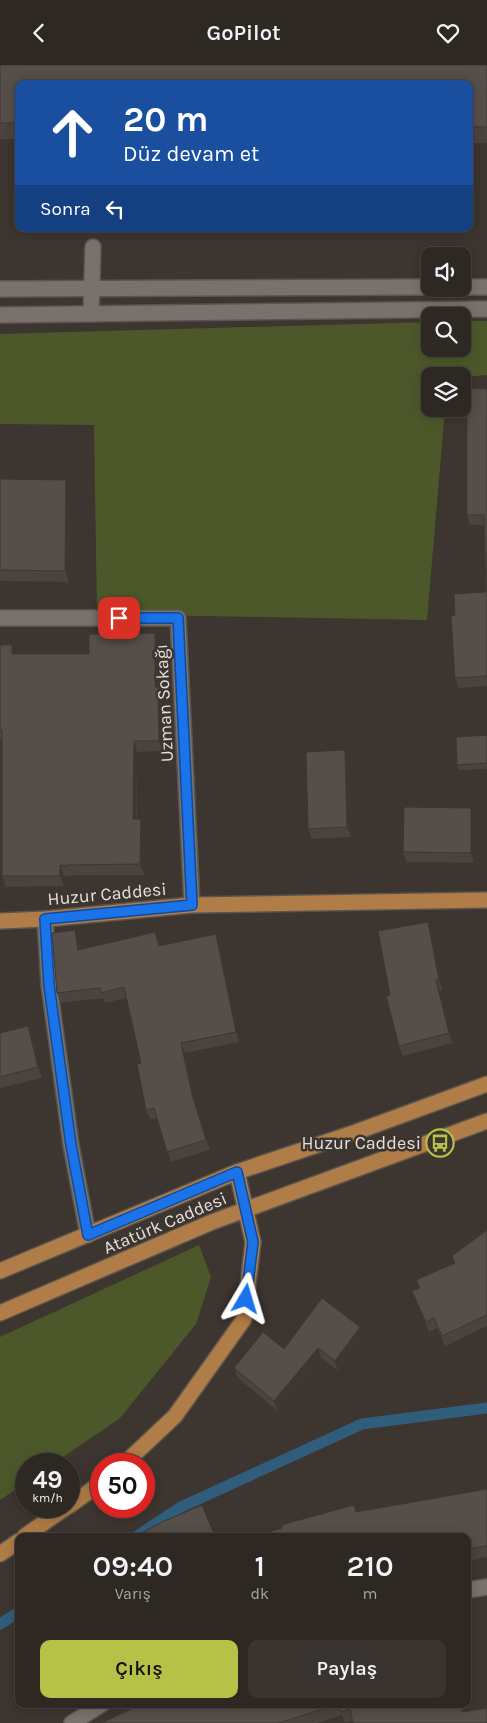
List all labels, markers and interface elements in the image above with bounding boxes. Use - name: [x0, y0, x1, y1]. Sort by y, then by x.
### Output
- icon: back: [25, 19, 53, 47]
- icon: heart: [434, 19, 462, 47]
- text: GoPilot: [206, 20, 281, 46]
- text: 20 m: [123, 99, 208, 140]
- icon: ahead: [40, 100, 105, 165]
- text: Düz devam et: [123, 141, 259, 167]
- icon: left: [101, 195, 129, 223]
- text: Sonra: [40, 198, 91, 220]
- map controls: [421, 247, 471, 417]
- button: sound: [421, 247, 471, 297]
- button: search: [421, 307, 471, 357]
- button: layers: [421, 367, 471, 417]
- pin: [98, 597, 140, 639]
- icon: arrive: [105, 604, 133, 632]
- street label: Uzman Sokağı: [150, 643, 178, 763]
- street label: Huzur Caddesi: [47, 878, 167, 910]
- bus stop icon: Huzur Caddesi: [425, 1128, 455, 1158]
- place label: Huzur Caddesi: [302, 1132, 421, 1154]
- street label: Atatürk Caddesi: [100, 1187, 230, 1259]
- position arrow: [219, 1272, 271, 1324]
- speed limit sign: 50: [90, 1453, 155, 1518]
- text: 49: [32, 1465, 63, 1494]
- text: km/h: [32, 1491, 63, 1505]
- text: 09:40: [92, 1548, 173, 1584]
- text: 1: [255, 1548, 265, 1584]
- text: 210: [346, 1548, 394, 1584]
- text: Varış: [115, 1584, 151, 1603]
- text: dk: [251, 1584, 269, 1603]
- text: m: [363, 1584, 377, 1603]
- button: Çıkış: [40, 1640, 238, 1698]
- button: Paylaş: [248, 1640, 446, 1698]

